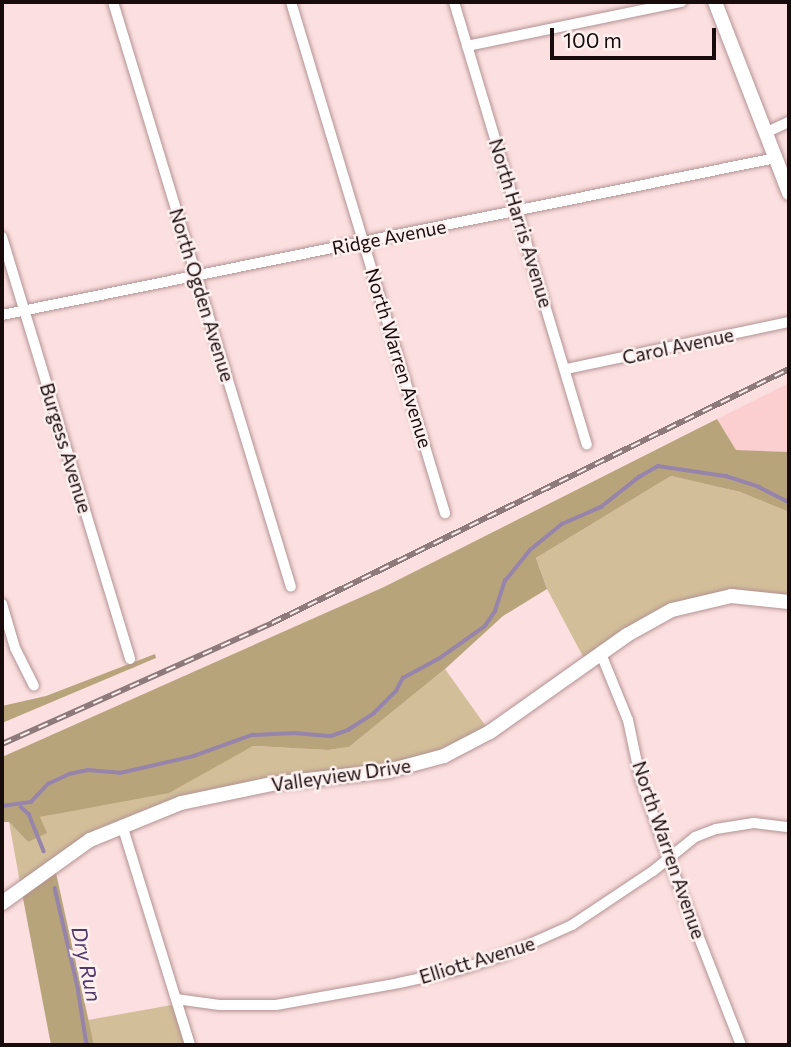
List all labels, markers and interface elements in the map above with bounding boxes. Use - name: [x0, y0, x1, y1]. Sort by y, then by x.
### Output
- scale bar: [553, 14, 719, 58]
- text: 100 m: [563, 27, 622, 52]
- street label: North Harris Avenue: [484, 136, 558, 310]
- street label: North Ogden Avenue: [165, 206, 239, 384]
- street label: Ridge Avenue: [330, 215, 448, 259]
- street label: North Warren Avenue: [361, 265, 437, 451]
- street label: Carol Avenue: [620, 323, 736, 369]
- street label: Burgess Avenue: [35, 380, 97, 516]
- street label: Valleyview Drive: [270, 754, 412, 796]
- street label: North Warren Avenue: [628, 758, 710, 942]
- water label: Dry Run: [67, 924, 107, 1004]
- street label: Elliott Avenue: [416, 932, 538, 988]

